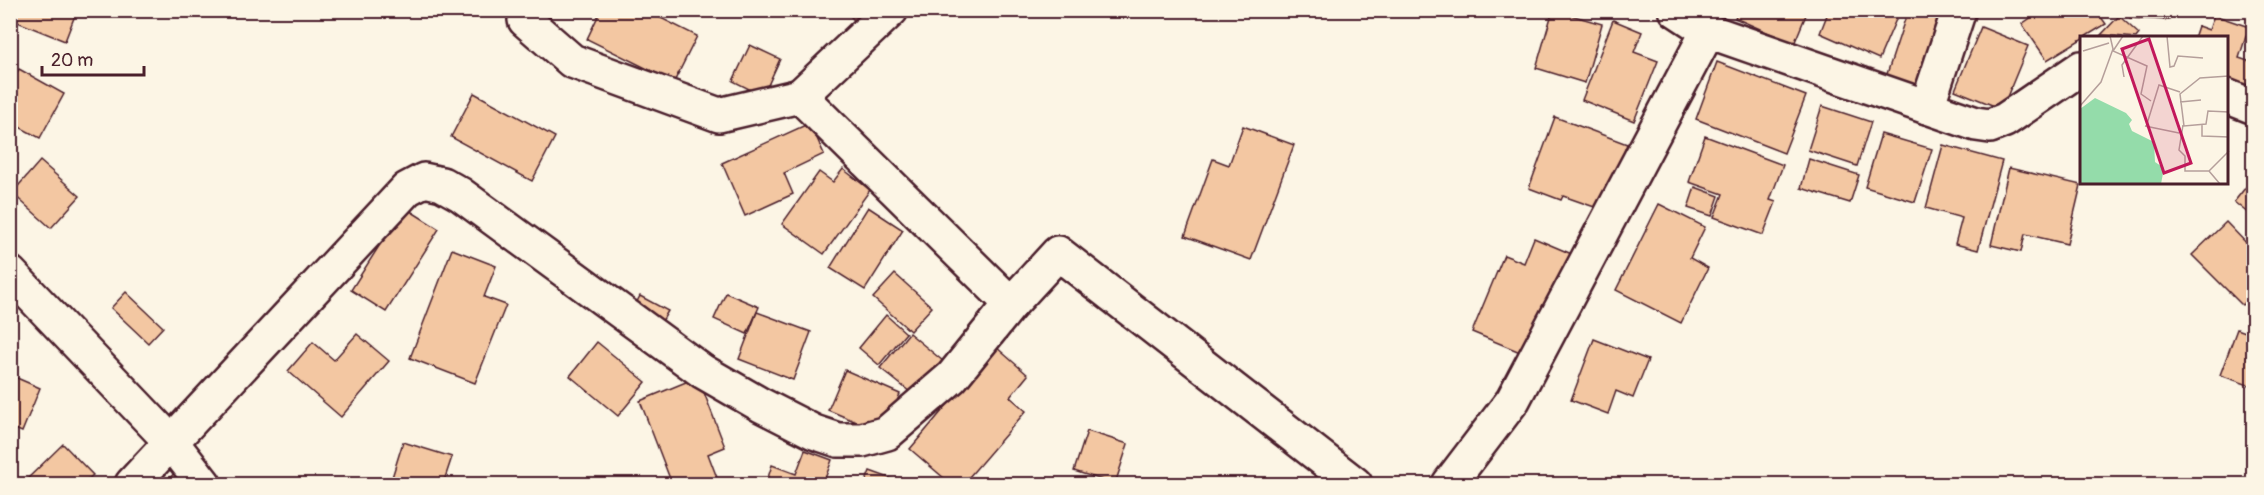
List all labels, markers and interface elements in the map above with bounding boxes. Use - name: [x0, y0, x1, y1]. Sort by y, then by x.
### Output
- inset map: [2080, 36, 2228, 184]
- scale bar: [42, 39, 144, 77]
- text: 20 m: [51, 49, 93, 72]

